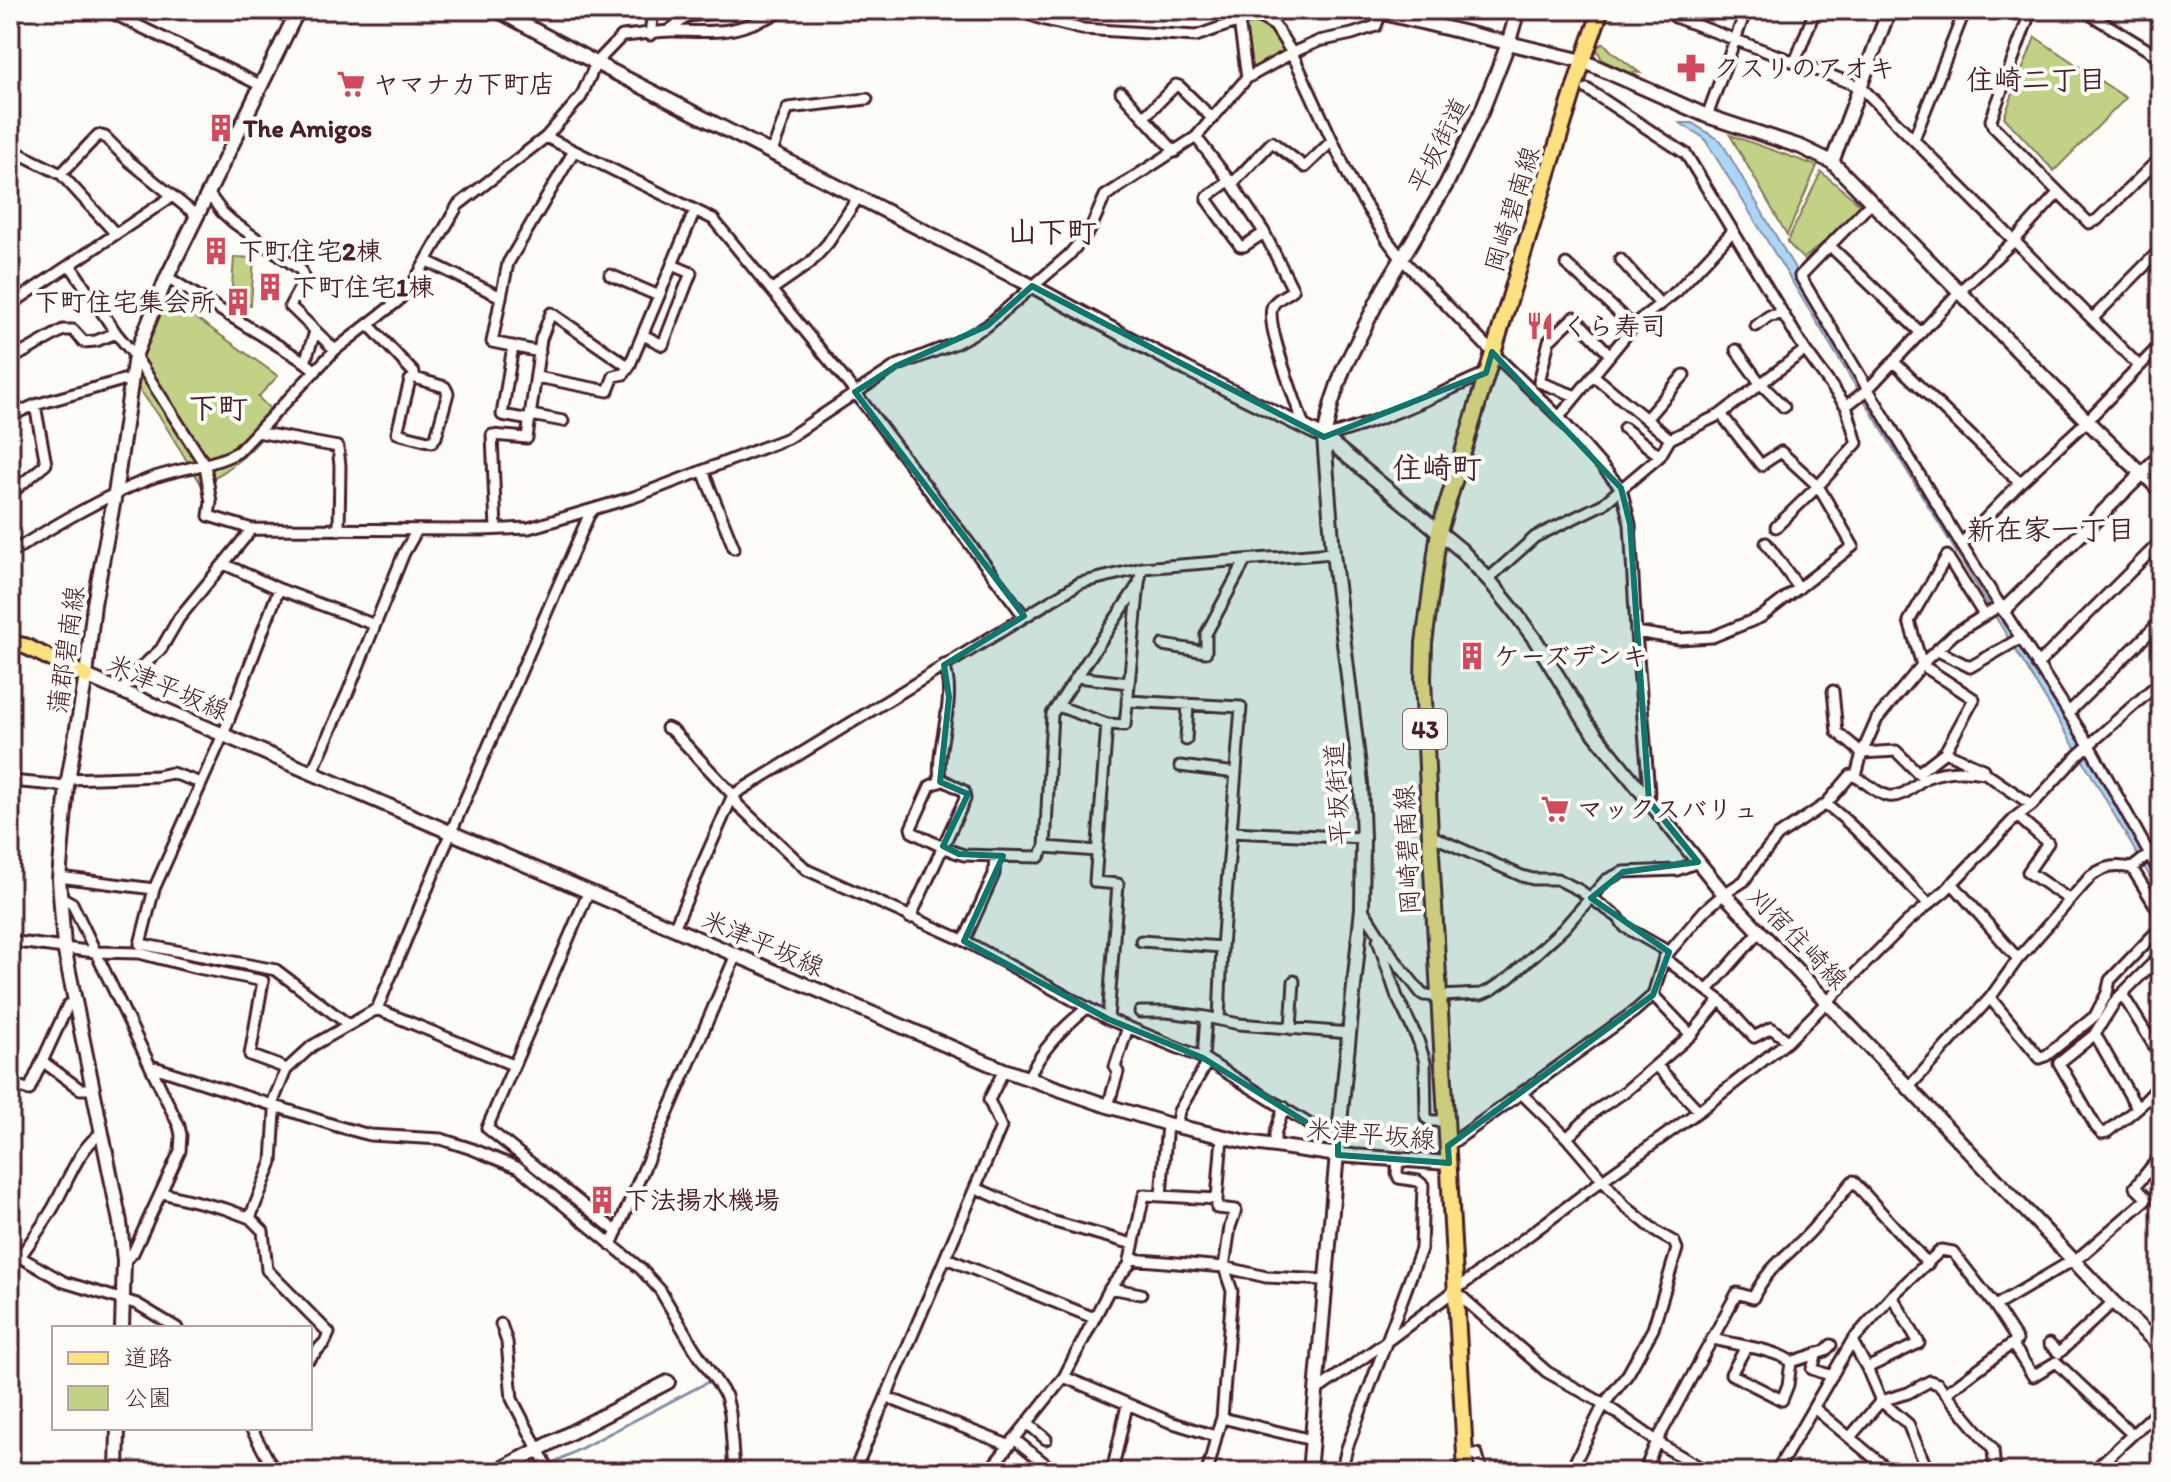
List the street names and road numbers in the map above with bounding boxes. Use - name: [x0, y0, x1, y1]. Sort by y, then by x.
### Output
- street label: 平坂街道: [1400, 91, 1476, 199]
- street label: 岡崎碧南線: [1478, 142, 1546, 276]
- street label: 蒲郡碧南線: [41, 583, 91, 717]
- street label: 米津平坂線: [102, 647, 234, 727]
- road number: 43: [1403, 709, 1447, 749]
- street label: 平坂街道: [1317, 741, 1357, 847]
- street label: 岡崎碧南線: [1388, 784, 1426, 916]
- street label: 刈宿住崎線: [1741, 880, 1855, 996]
- street label: 米津平坂線: [697, 903, 829, 983]
- street label: 米津平坂線: [1305, 1112, 1437, 1156]

